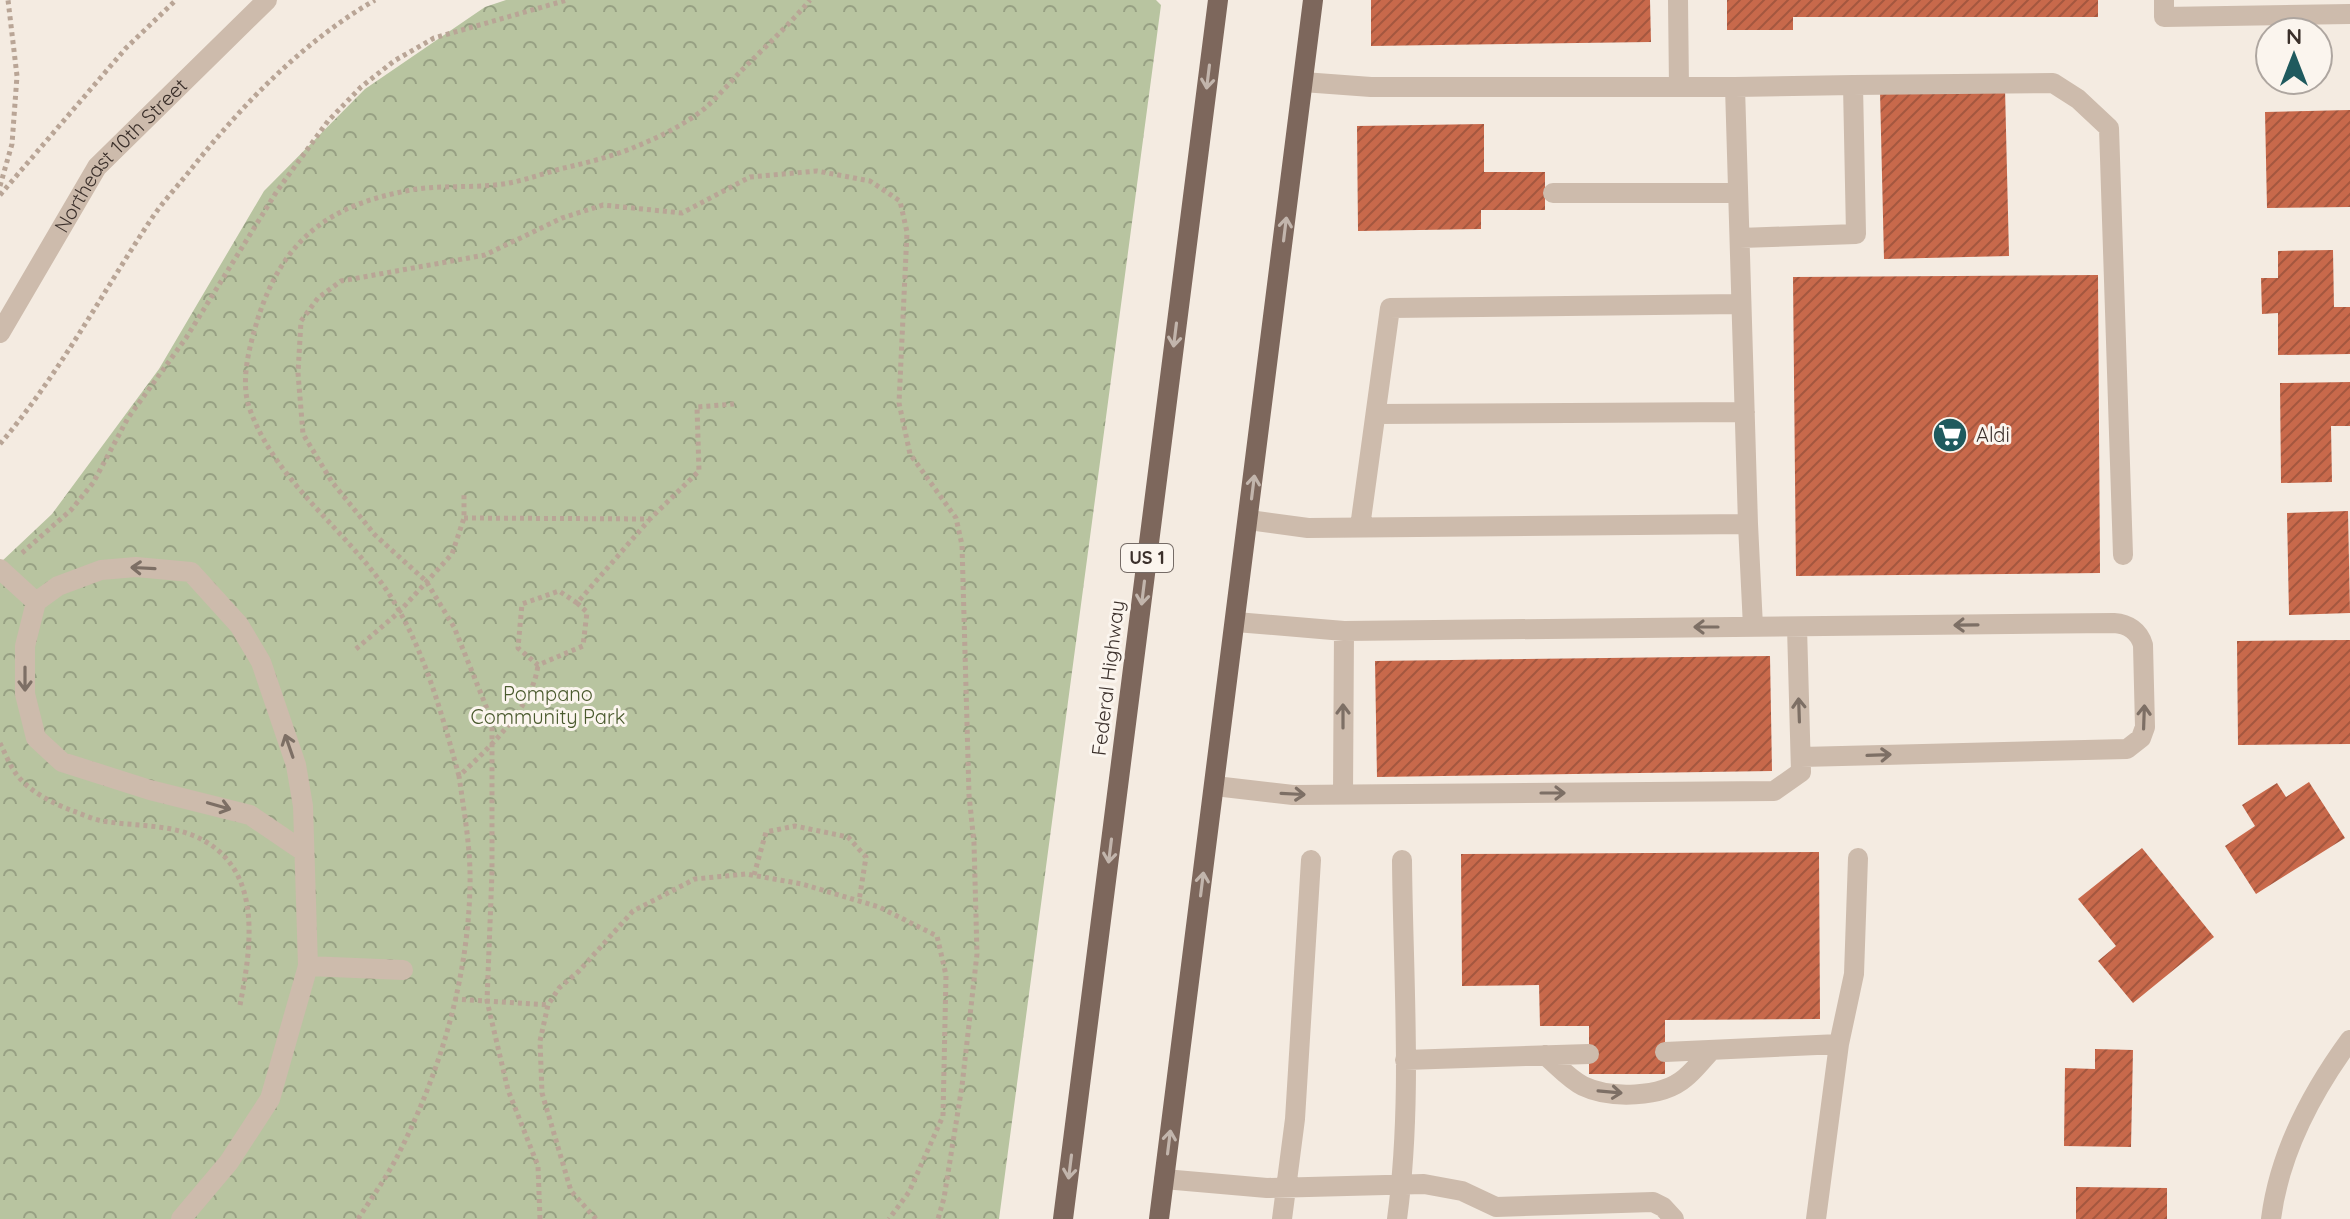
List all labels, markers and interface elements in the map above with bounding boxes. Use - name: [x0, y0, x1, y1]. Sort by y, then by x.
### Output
- north arrow: [2254, 16, 2334, 96]
- text: N: [2286, 22, 2302, 50]
- one-way arrow: [1200, 64, 1215, 89]
- street label: Northeast 10th Street: [48, 73, 192, 237]
- one-way arrow: [1278, 217, 1293, 243]
- one-way arrow: [1168, 321, 1183, 348]
- supermarket icon: Aldi: [1931, 416, 1969, 454]
- place label: Aldi: [1976, 422, 2010, 447]
- one-way arrow: [1245, 475, 1260, 501]
- road number: US 1: [1121, 544, 1173, 572]
- one-way arrow: [130, 560, 157, 575]
- one-way arrow: [1135, 579, 1150, 606]
- street label: Federal Highway: [1086, 599, 1129, 757]
- one-way arrow: [1953, 617, 1980, 633]
- one-way arrow: [1693, 619, 1720, 635]
- one-way arrow: [17, 665, 33, 692]
- park label: Pompano Community Park: [471, 681, 625, 729]
- one-way arrow: [1792, 697, 1807, 724]
- one-way arrow: [1335, 703, 1351, 730]
- one-way arrow: [2136, 704, 2152, 731]
- one-way arrow: [281, 734, 296, 759]
- one-way arrow: [1865, 748, 1892, 763]
- one-way arrow: [1539, 785, 1566, 801]
- one-way arrow: [1279, 786, 1306, 801]
- one-way arrow: [206, 799, 232, 814]
- one-way arrow: [1102, 838, 1117, 863]
- one-way arrow: [1195, 871, 1210, 898]
- one-way arrow: [1597, 1085, 1623, 1100]
- one-way arrow: [1162, 1130, 1177, 1155]
- one-way arrow: [1062, 1154, 1077, 1180]

